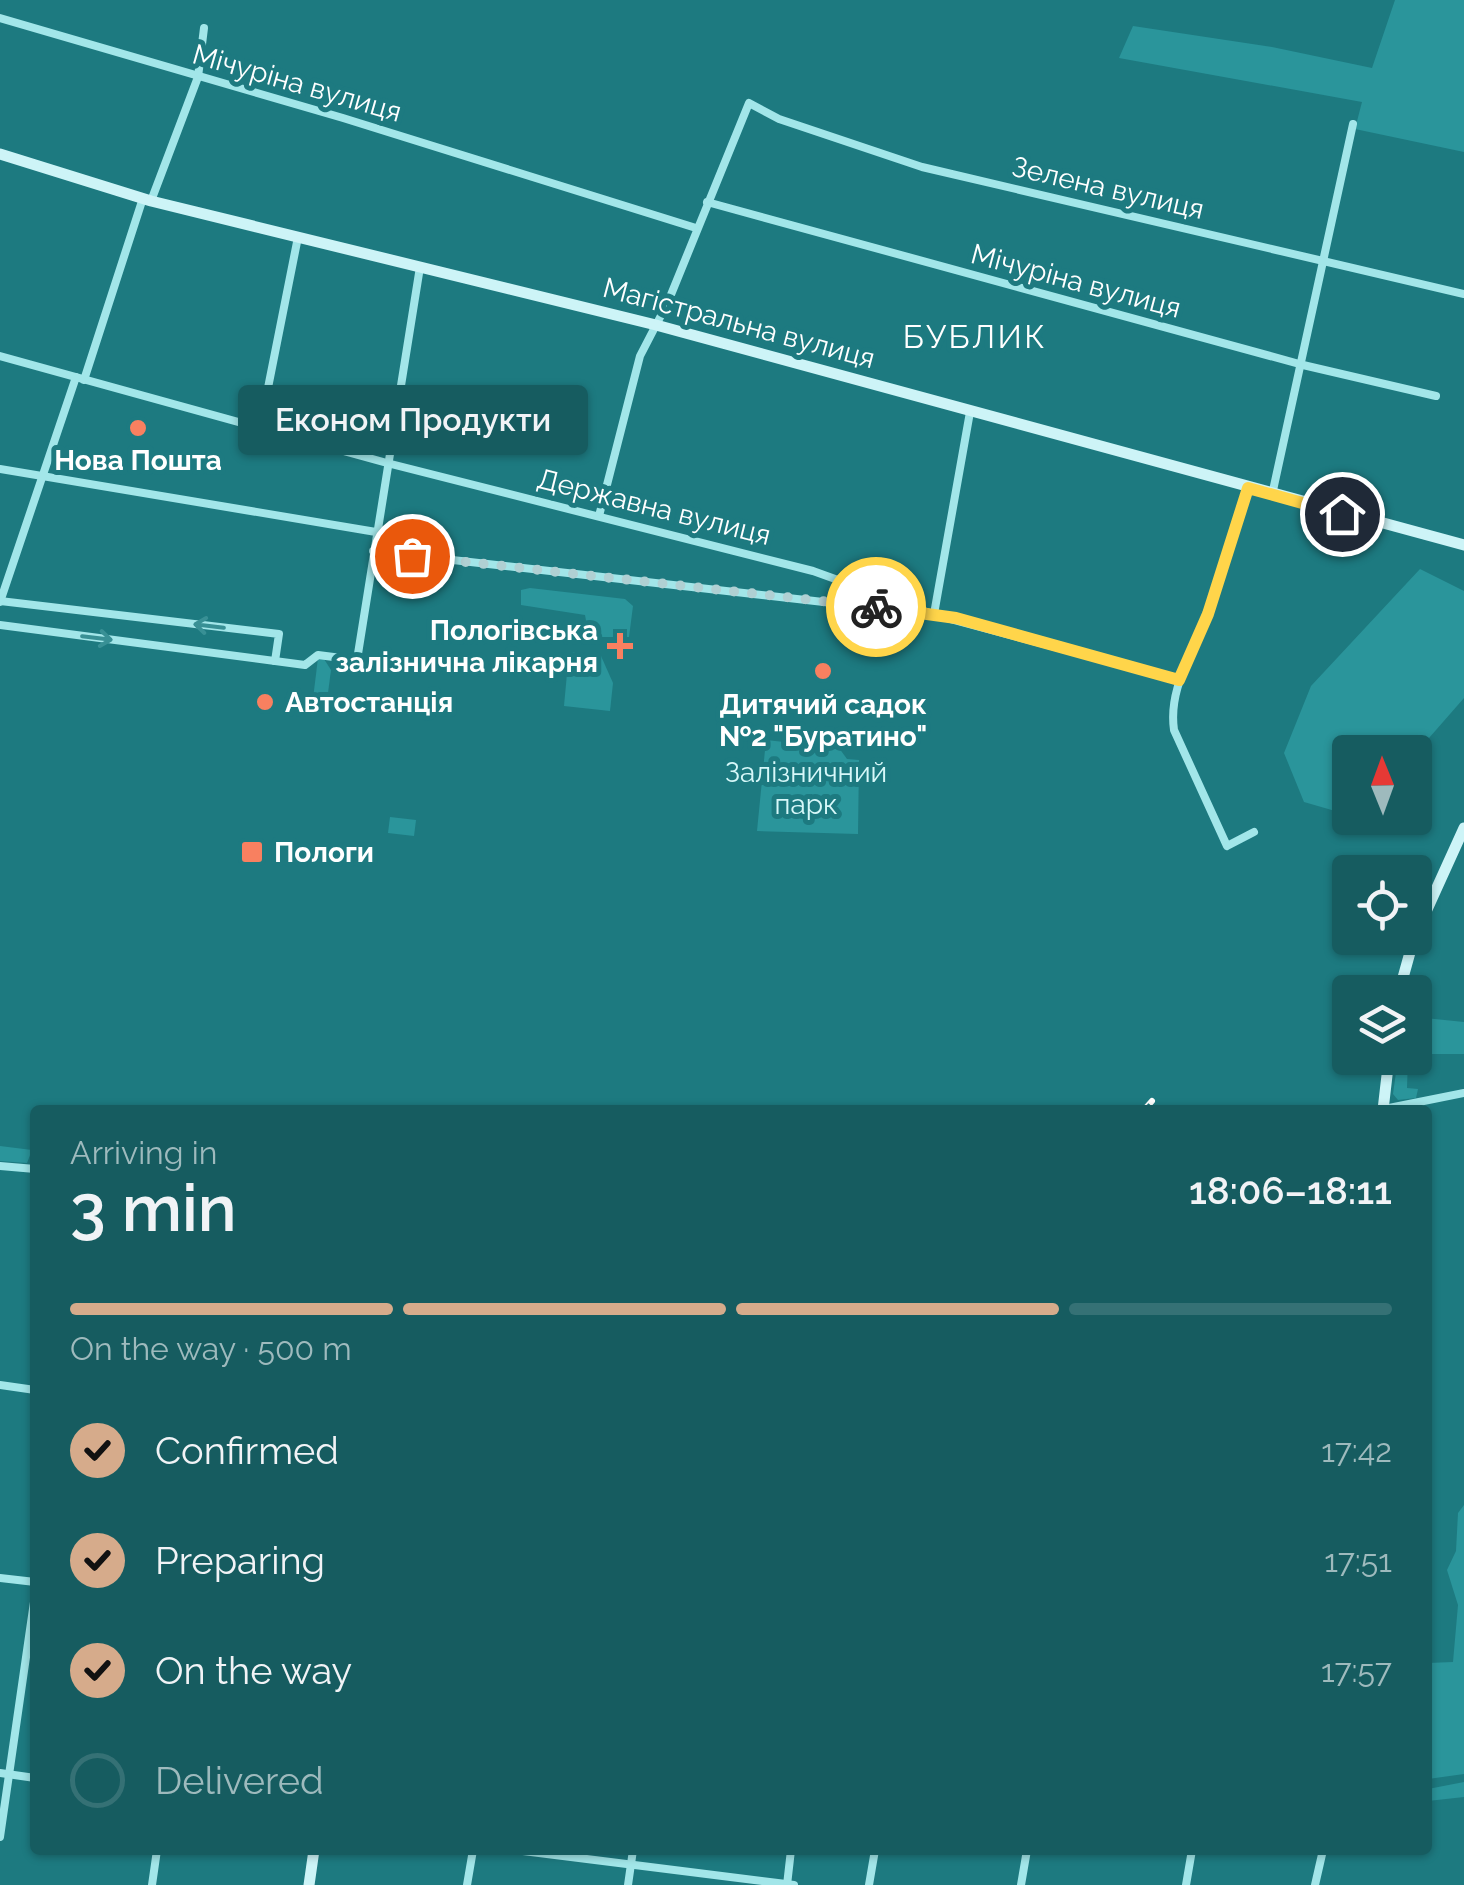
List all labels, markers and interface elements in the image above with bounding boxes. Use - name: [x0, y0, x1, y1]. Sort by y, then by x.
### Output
- street label: Мічуріна вулиця: [189, 37, 405, 129]
- street label: Зелена вулиця: [1009, 150, 1207, 226]
- street label: Мічуріна вулиця: [967, 237, 1185, 325]
- street label: Магістральна вулиця: [599, 271, 879, 375]
- district label: БУБЛИК: [903, 318, 1047, 355]
- callout: Економ Продукти: [237, 386, 587, 456]
- text: Економ Продукти: [275, 401, 551, 438]
- marker: Нова Пошта: [127, 417, 149, 439]
- place label: Нова Пошта: [54, 444, 222, 477]
- street label: Державна вулиця: [534, 462, 774, 552]
- pin: [1300, 472, 1385, 557]
- icon: home: [1315, 487, 1370, 542]
- pin: [370, 514, 455, 599]
- icon: bag: [385, 529, 440, 584]
- courier: [826, 557, 926, 657]
- icon: bike: [849, 580, 904, 635]
- place label: Пологівська залізнична лікарня: [335, 614, 598, 679]
- one-way arrow: [193, 616, 225, 635]
- one-way arrow: [80, 629, 112, 647]
- marker: Пологівська залізнична лікарня: [607, 633, 633, 659]
- marker: Дитячий садок №2 "Буратино": [812, 660, 834, 682]
- place label: Автостанція: [285, 686, 453, 719]
- place label: Дитячий садок №2 "Буратино": [719, 688, 927, 753]
- marker: Автостанція: [254, 691, 276, 713]
- north arrow: [1332, 735, 1432, 835]
- map controls: [1332, 735, 1432, 1075]
- park label: Залізничний парк: [725, 756, 887, 821]
- place label: Пологи: [274, 836, 374, 869]
- marker: Пологи: [239, 839, 265, 865]
- button: locate: [1332, 855, 1432, 955]
- button: layers: [1332, 975, 1432, 1075]
- text: Arriving in: [70, 1134, 217, 1171]
- text: 18:06–18:11: [1189, 1168, 1392, 1213]
- text: 3 min: [70, 1170, 237, 1246]
- text: On the way · 500 m: [70, 1330, 352, 1367]
- icon: check: [70, 1423, 125, 1478]
- text: Confirmed: [155, 1428, 339, 1473]
- text: 17:42: [1321, 1432, 1392, 1469]
- icon: check: [70, 1533, 125, 1588]
- text: Preparing: [155, 1538, 325, 1583]
- text: 17:51: [1324, 1542, 1392, 1579]
- icon: check: [70, 1643, 125, 1698]
- text: On the way: [155, 1648, 352, 1693]
- text: 17:57: [1321, 1652, 1392, 1689]
- text: Delivered: [155, 1758, 324, 1803]

